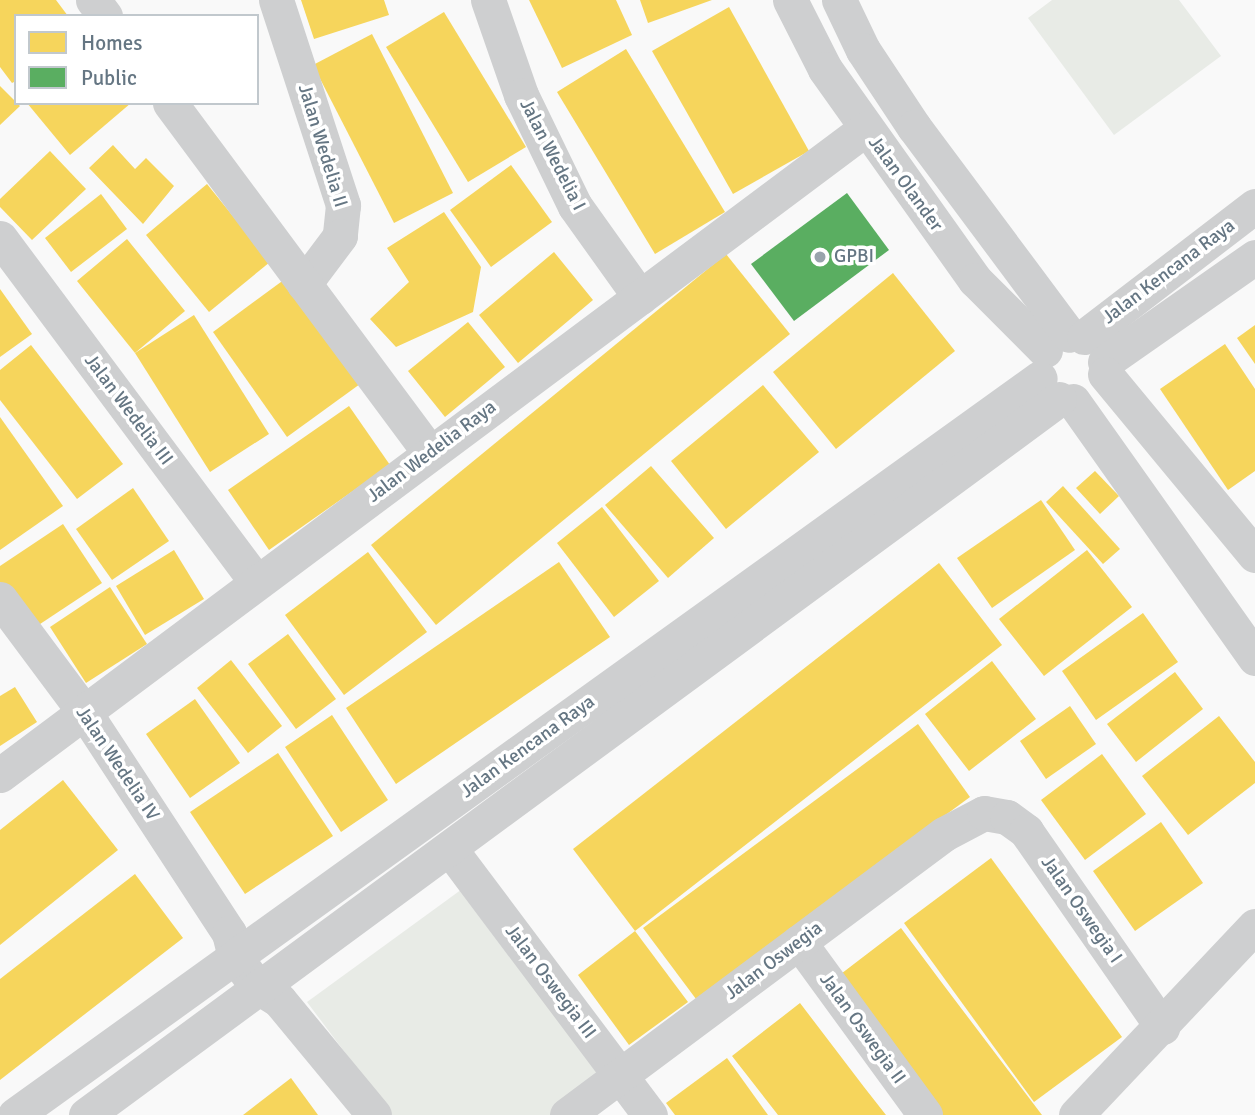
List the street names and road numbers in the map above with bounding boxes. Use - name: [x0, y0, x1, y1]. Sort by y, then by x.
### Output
- street label: Jalan Wedelia II: [292, 82, 352, 210]
- street label: Jalan Wedelia I: [514, 95, 590, 215]
- street label: Jalan Olander: [863, 132, 947, 236]
- street label: Jalan Kencana Raya: [1098, 215, 1240, 329]
- street label: Jalan Wedelia III: [79, 350, 177, 470]
- street label: Jalan Wedelia Raya: [363, 396, 501, 508]
- street label: Jalan Kencana Raya: [457, 691, 599, 803]
- street label: Jalan Wedelia IV: [70, 703, 164, 825]
- street label: Jalan Oswegia I: [1036, 852, 1126, 968]
- street label: Jalan Oswegia: [721, 917, 827, 1005]
- street label: Jalan Oswegia III: [500, 920, 600, 1044]
- street label: Jalan Oswegia II: [814, 969, 910, 1089]

